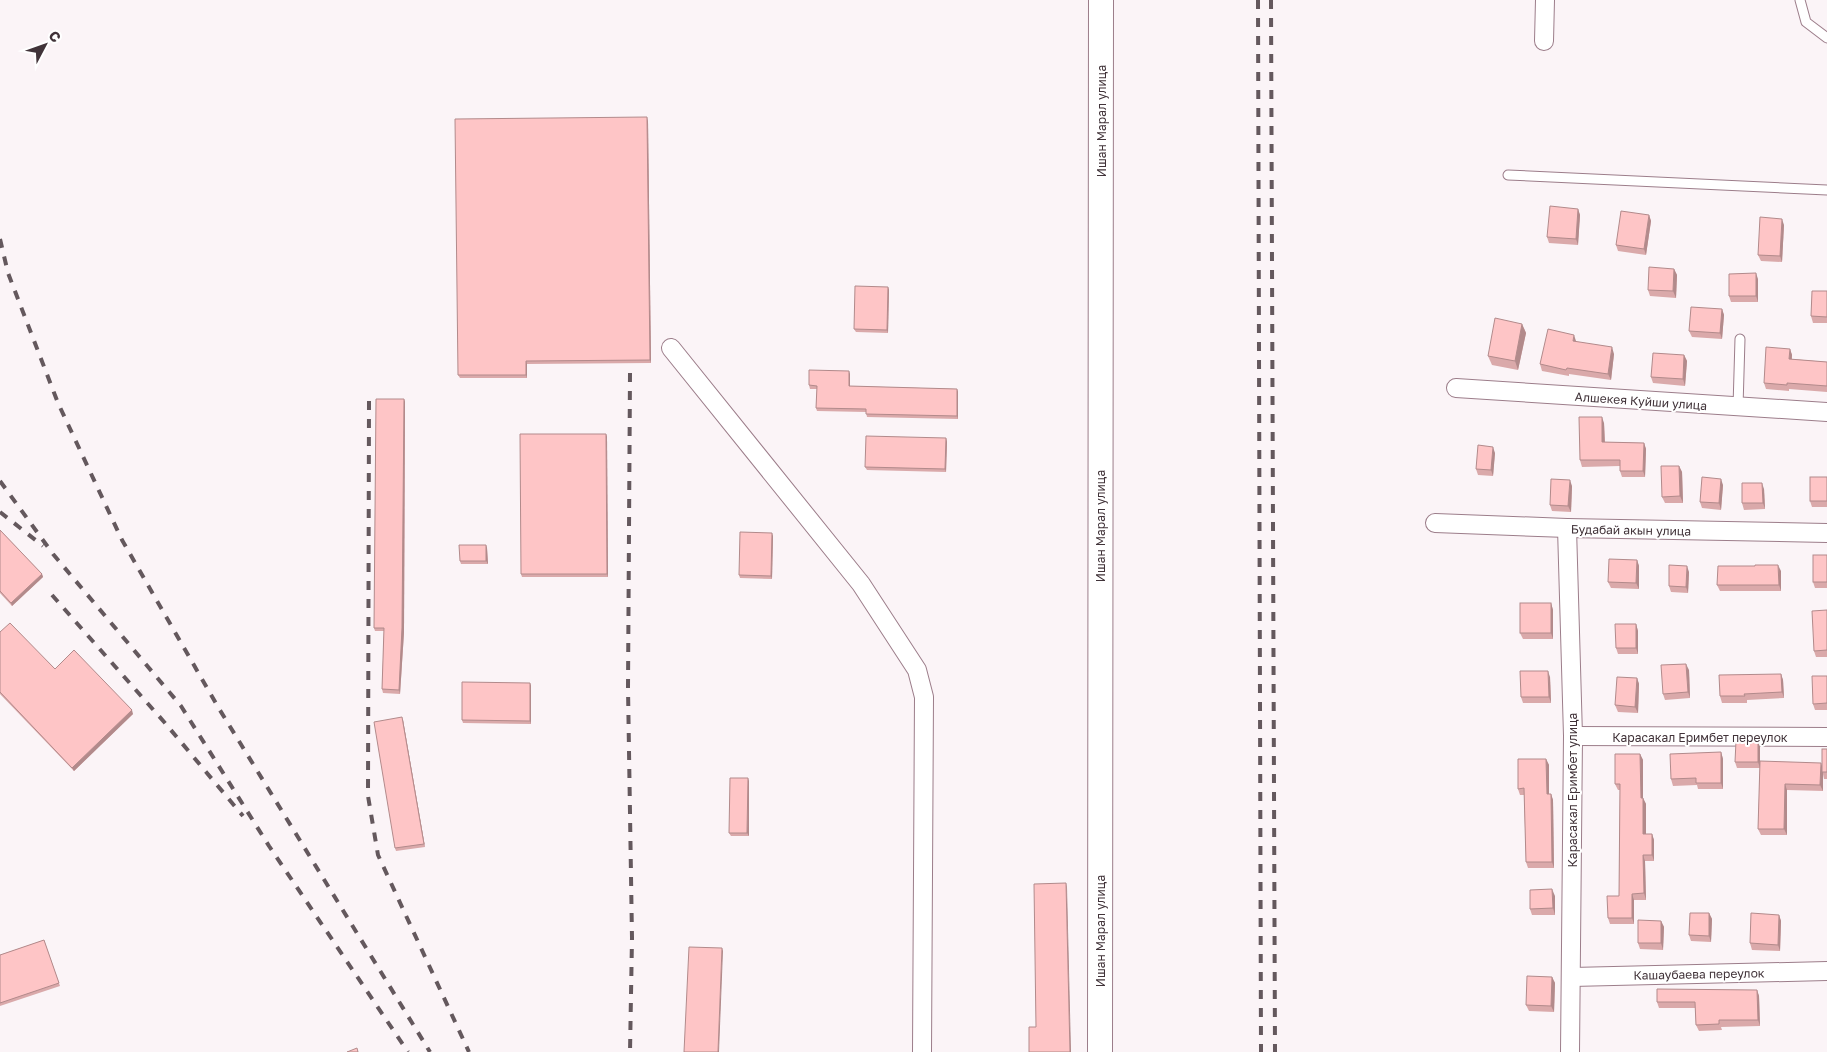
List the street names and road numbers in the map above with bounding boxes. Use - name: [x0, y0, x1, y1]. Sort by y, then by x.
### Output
- street label: Ишан Марал улица: [1094, 65, 1109, 177]
- street label: Алшекея Куйши улица: [1574, 389, 1708, 413]
- street label: Ишан Марал улица: [1093, 470, 1108, 582]
- street label: Будабай акын улица: [1571, 521, 1691, 539]
- street label: Карасакал Еримбет улица: [1565, 713, 1580, 867]
- street label: Карасакал Еримбет переулок: [1612, 730, 1788, 745]
- street label: Ишан Марал улица: [1093, 875, 1108, 987]
- street label: Кашаубаева переулок: [1633, 965, 1765, 983]

